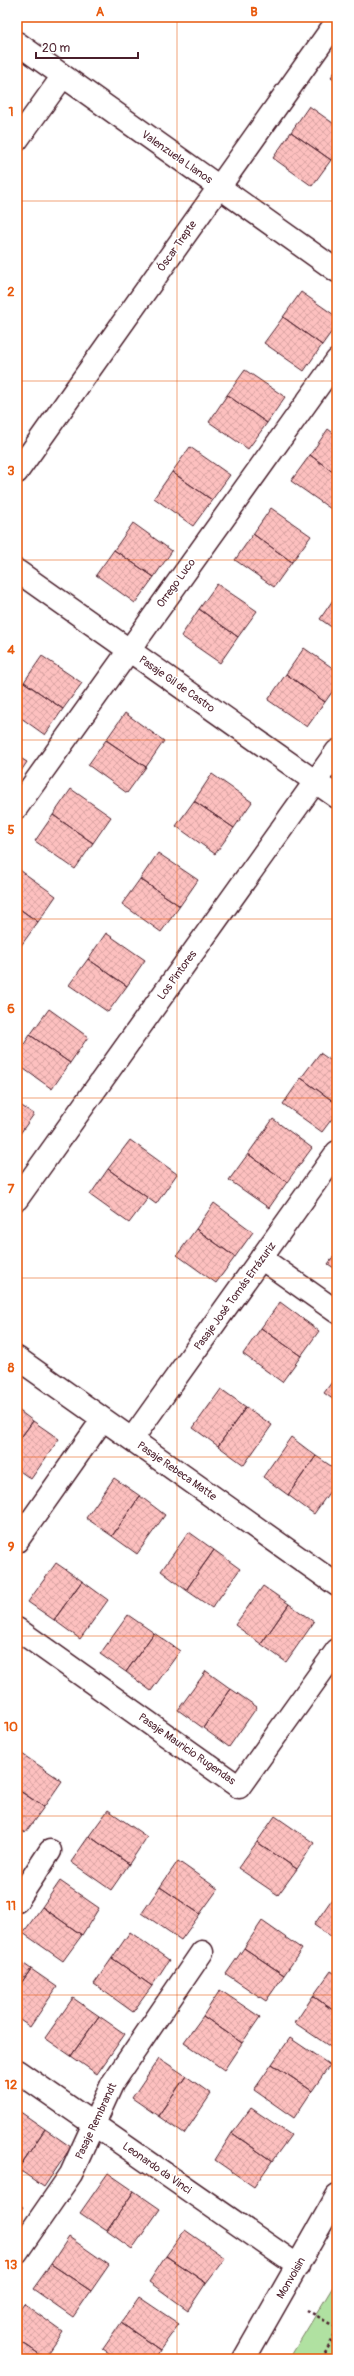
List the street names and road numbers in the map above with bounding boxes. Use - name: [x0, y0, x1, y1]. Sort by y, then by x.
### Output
- street label: Valenzuela Llanos: [139, 128, 215, 186]
- street label: Óscar Trepte: [154, 217, 200, 274]
- street label: Orrego Luco: [154, 556, 198, 610]
- street label: Pasaje Gil de Castro: [137, 653, 217, 715]
- street label: Los Pintores: [155, 948, 199, 1002]
- street label: Pasaje José Tomás Errázuriz: [191, 1239, 279, 1353]
- street label: Pasaje Rebeca Matte: [135, 1439, 220, 1504]
- street label: Pasaje Mauricio Rugendas: [136, 1711, 238, 1787]
- street label: Pasaje Rembrandt: [73, 2080, 120, 2161]
- street label: Leonardo da Vinci: [120, 2139, 194, 2197]
- street label: Monvoisin: [274, 2255, 308, 2301]

